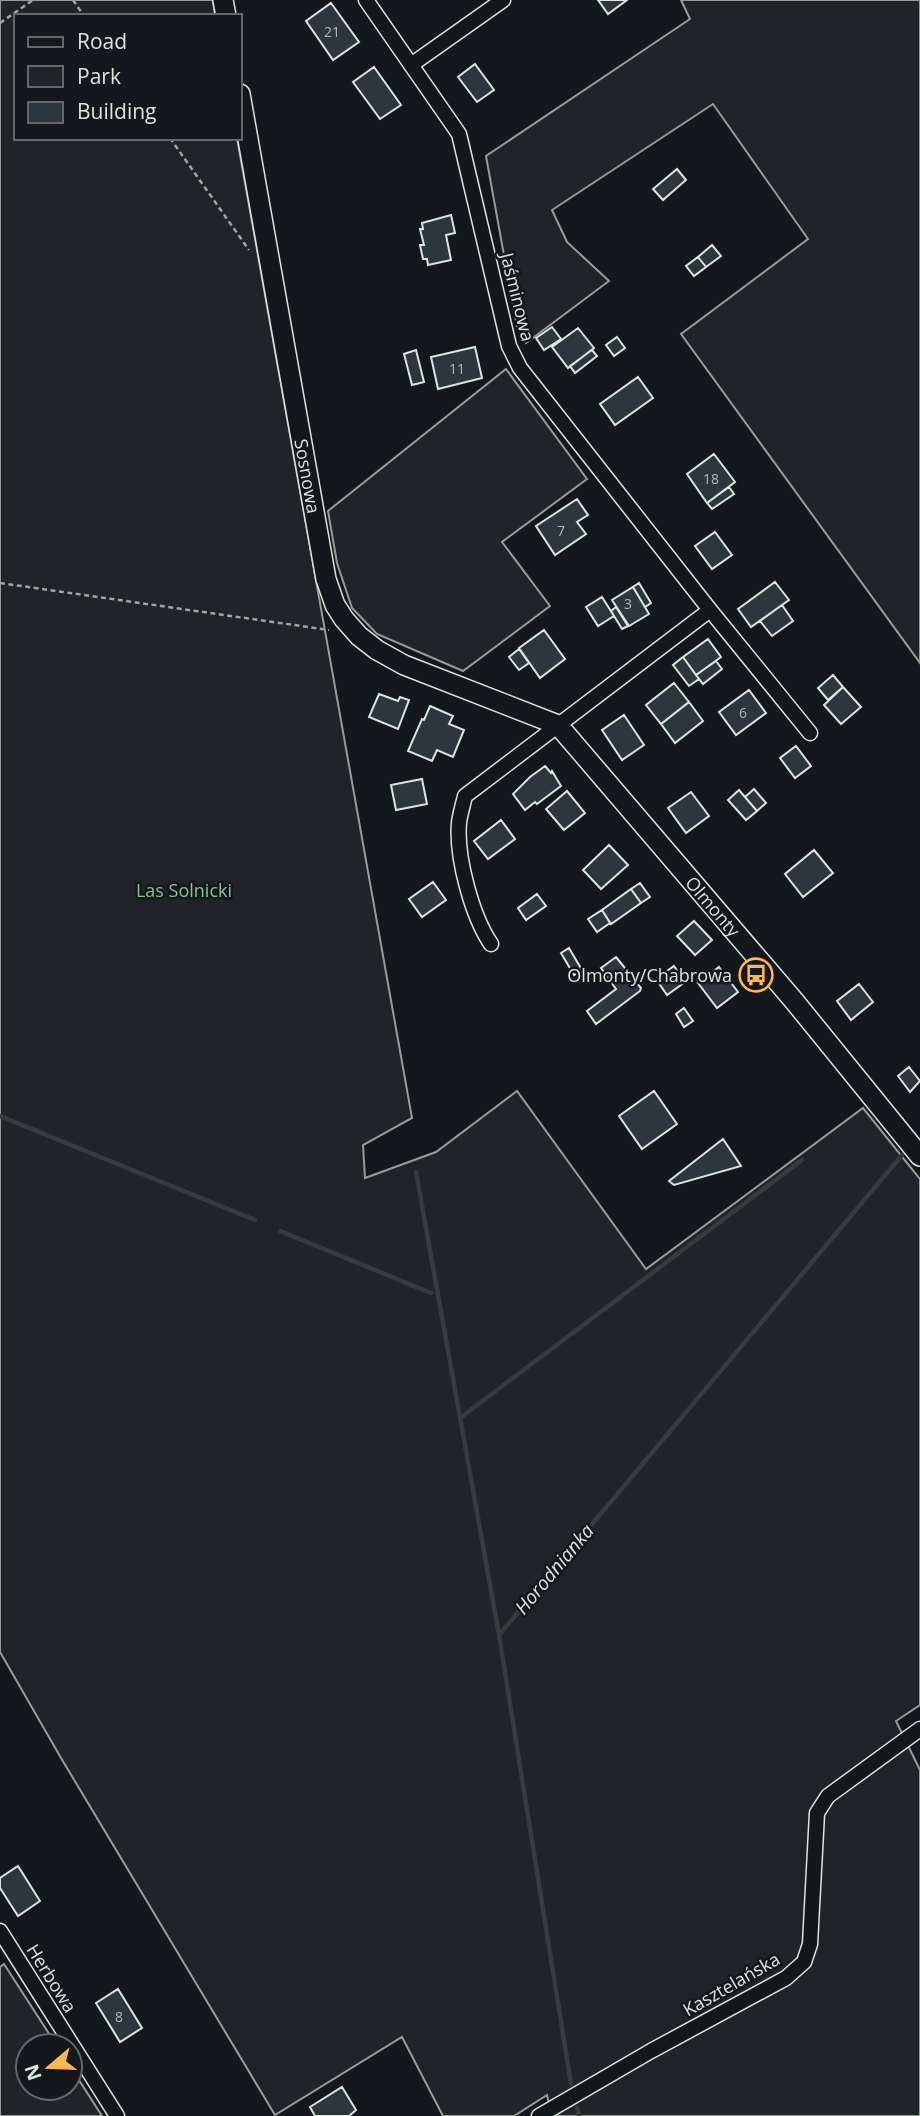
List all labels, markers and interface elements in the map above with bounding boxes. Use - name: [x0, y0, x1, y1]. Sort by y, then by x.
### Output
- legend: [14, 14, 242, 140]
- house number: 21: [324, 22, 340, 41]
- text: Road: [77, 27, 127, 55]
- text: Park: [77, 62, 121, 90]
- text: Building: [77, 97, 156, 125]
- street label: Jaśminowa: [495, 248, 541, 344]
- house number: 11: [449, 359, 465, 378]
- street label: Sosnowa: [289, 437, 326, 515]
- house number: 18: [703, 469, 719, 488]
- house number: 7: [557, 521, 565, 540]
- house number: 3: [624, 594, 632, 613]
- house number: 6: [739, 703, 747, 722]
- street label: Olmonty: [680, 871, 746, 942]
- park label: Las Solnicki: [136, 878, 232, 902]
- bus stop icon: Olmonty/Chabrowa: [737, 956, 775, 994]
- place label: Olmonty/Chabrowa: [567, 963, 732, 987]
- water label: Horodnianka: [509, 1518, 600, 1620]
- street label: Herbowa: [22, 1939, 82, 2017]
- street label: Kasztelańska: [678, 1947, 784, 2021]
- house number: 8: [115, 2007, 123, 2026]
- north arrow: [14, 2032, 84, 2102]
- text: N: [18, 2061, 48, 2084]

